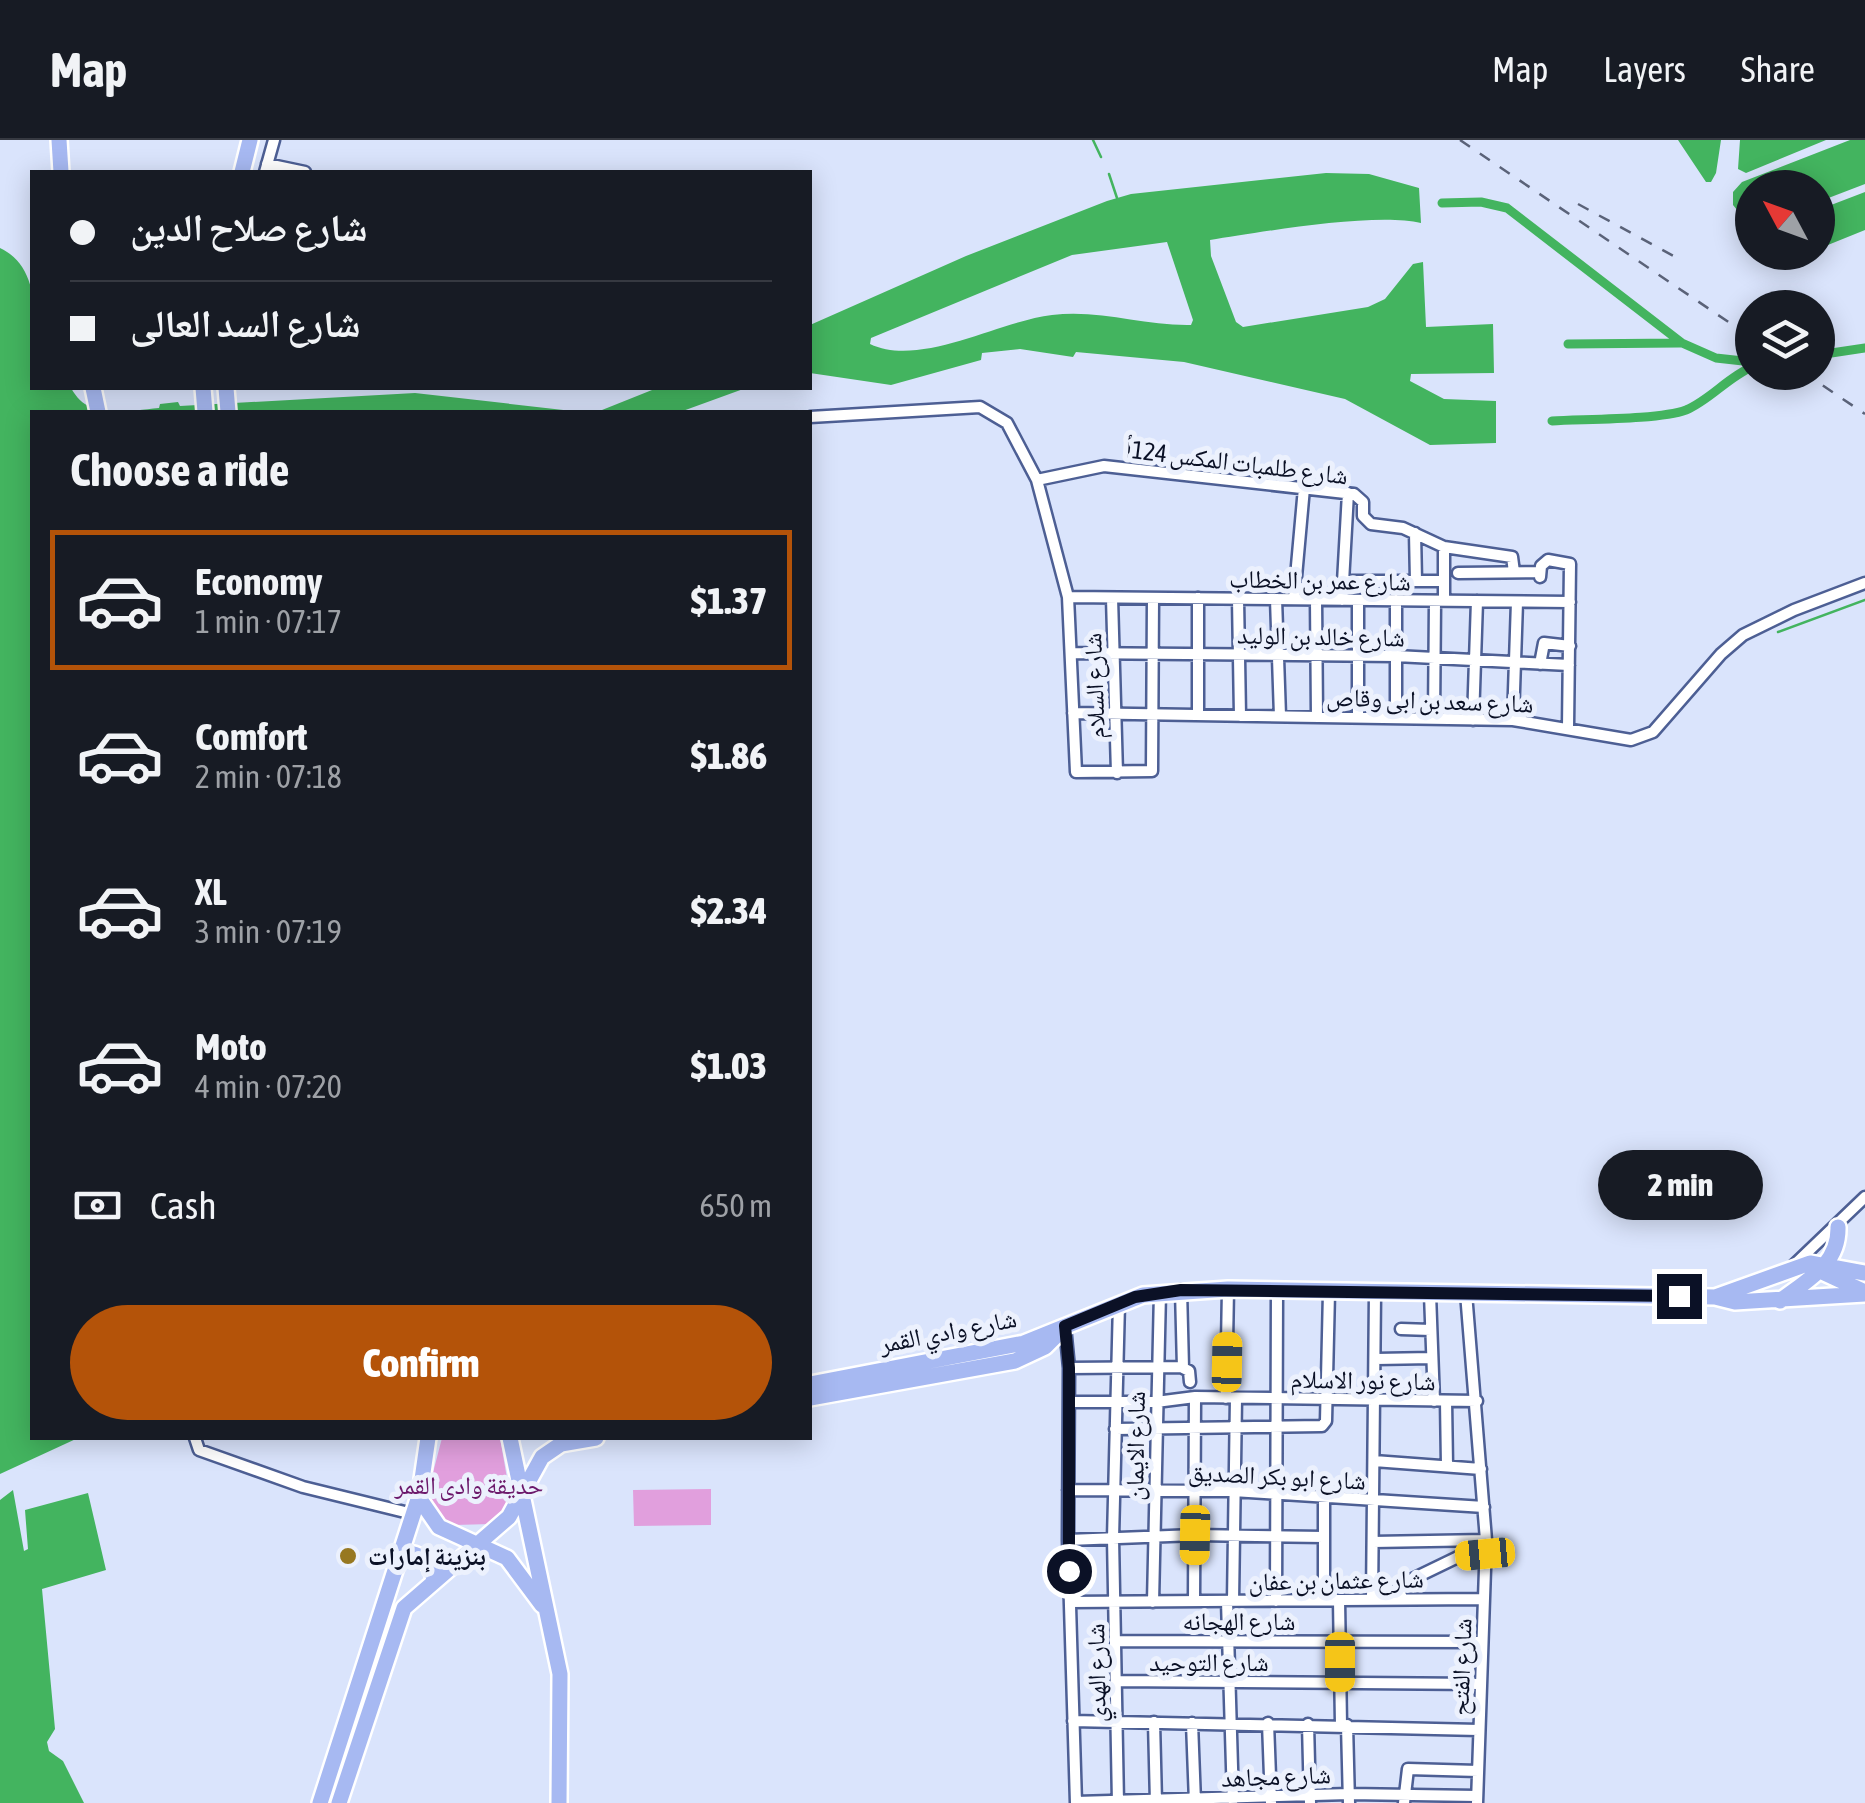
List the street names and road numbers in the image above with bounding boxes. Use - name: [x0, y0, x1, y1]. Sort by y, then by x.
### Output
- street label: شارع طلمبات المكس 124أ: [1124, 434, 1350, 491]
- street label: شارع عمر بن الخطاب: [1229, 564, 1411, 598]
- street label: شارع خالد بن الوليد: [1237, 621, 1405, 653]
- street label: شارع السلام: [1078, 632, 1113, 740]
- street label: شارع سعد بن ابى وقاص: [1326, 682, 1534, 720]
- street label: شارع وادي القمر: [876, 1304, 1020, 1364]
- street label: شارع نور الاسلام: [1290, 1365, 1436, 1398]
- street label: شارع الايمان: [1120, 1391, 1152, 1501]
- street label: شارع ابو بكر الصديق: [1187, 1457, 1367, 1497]
- street label: شارع عثمان بن عفان: [1248, 1564, 1424, 1598]
- street label: شارع الهجانه: [1183, 1607, 1295, 1637]
- street label: شارع الفتح: [1445, 1618, 1479, 1716]
- street label: شارع الهدي: [1081, 1623, 1117, 1723]
- street label: شارع التوحيد: [1149, 1648, 1269, 1678]
- street label: شارع مجاهد: [1221, 1760, 1331, 1794]

